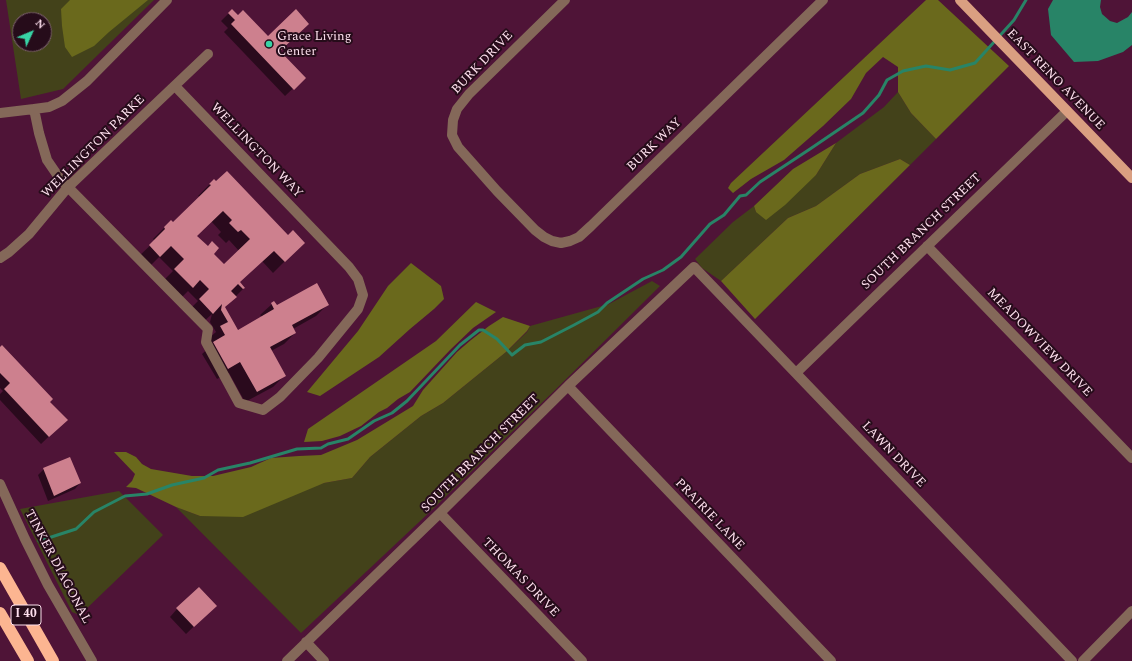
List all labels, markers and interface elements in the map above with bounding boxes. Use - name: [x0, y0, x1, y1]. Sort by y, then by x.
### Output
- north arrow: [12, 12, 52, 52]
- text: N: [31, 15, 50, 33]
- street label: EAST RENO AVENUE: [1003, 26, 1107, 134]
- street label: BURK DRIVE: [449, 28, 517, 98]
- place label: Grace Living Center: [277, 29, 352, 60]
- marker: Grace Living Center: [264, 39, 274, 49]
- street label: WELLINGTON PARKE: [39, 92, 149, 202]
- street label: WELLINGTON WAY: [207, 100, 305, 202]
- street label: BURK WAY: [624, 115, 686, 175]
- street label: SOUTH BRANCH STREET: [859, 171, 985, 293]
- street label: MEADOWVIEW DRIVE: [983, 285, 1095, 401]
- street label: SOUTH BRANCH STREET: [419, 392, 543, 516]
- street label: LAWN DRIVE: [858, 419, 928, 491]
- street label: PRAIRIE LANE: [671, 476, 747, 554]
- street label: TINKER DIAGONAL: [20, 507, 94, 627]
- street label: THOMAS DRIVE: [478, 535, 562, 621]
- road number: I 40: [11, 605, 41, 625]

